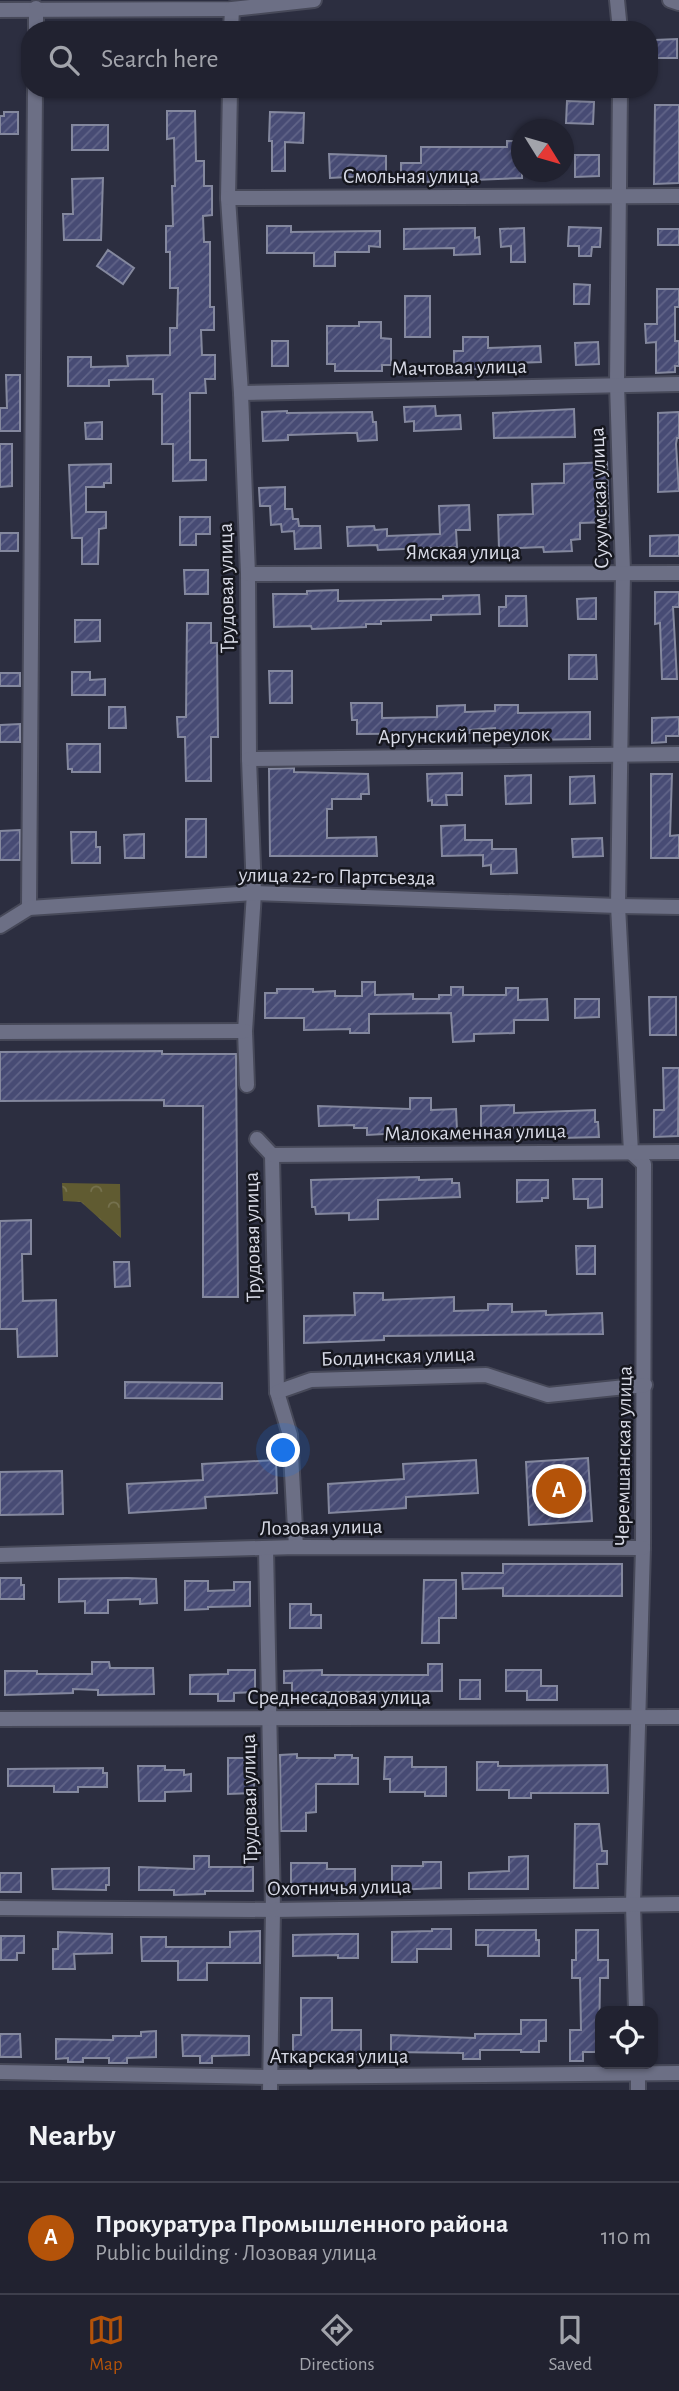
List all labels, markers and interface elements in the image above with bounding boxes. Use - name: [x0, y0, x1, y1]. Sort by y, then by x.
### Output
- search box: [21, 21, 658, 98]
- icon: search: [45, 41, 83, 79]
- text: Search here: [101, 46, 219, 72]
- north arrow: [511, 119, 574, 182]
- street label: Смольная улица: [343, 166, 480, 187]
- street label: Мачтовая улица: [391, 356, 527, 379]
- street label: Сухумская улица: [587, 426, 612, 569]
- street label: Трудовая улица: [215, 522, 238, 653]
- street label: Ямская улица: [406, 542, 521, 563]
- street label: Аргунский переулок: [378, 723, 551, 747]
- street label: улица 22-го Партсъезда: [237, 864, 436, 889]
- street label: Малокаменная улица: [384, 1120, 567, 1145]
- street label: Трудовая улица: [241, 1171, 264, 1302]
- street label: Болдинская улица: [320, 1343, 476, 1370]
- street label: Черемшанская улица: [611, 1365, 636, 1546]
- your location: [266, 1433, 300, 1467]
- pin: A: [536, 1465, 582, 1517]
- street label: Лозовая улица: [259, 1516, 383, 1539]
- street label: Среднесадовая улица: [247, 1687, 431, 1708]
- street label: Трудовая улица: [238, 1733, 261, 1864]
- street label: Охотничья улица: [267, 1876, 412, 1899]
- map controls: [595, 2006, 658, 2069]
- button: locate: [595, 2006, 658, 2069]
- street label: Аткарская улица: [270, 2046, 409, 2067]
- text: Nearby: [28, 2121, 116, 2151]
- text: Прокуратура Промышленного района: [95, 2211, 508, 2237]
- text: A: [44, 2226, 58, 2249]
- text: 110 m: [601, 2226, 651, 2249]
- text: Public building · Лозовая улица: [95, 2242, 377, 2265]
- tab: Map: [87, 2311, 125, 2376]
- tab: Directions: [299, 2311, 375, 2376]
- tab: Saved: [549, 2311, 592, 2376]

